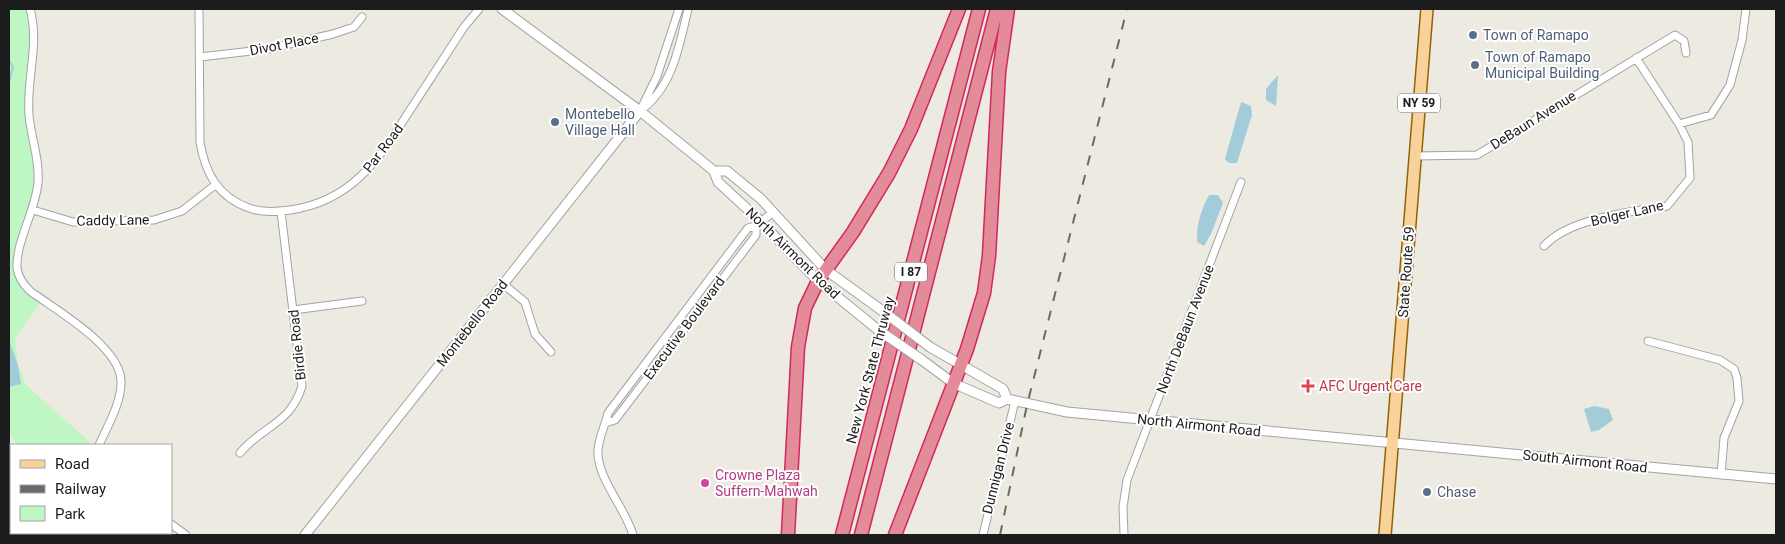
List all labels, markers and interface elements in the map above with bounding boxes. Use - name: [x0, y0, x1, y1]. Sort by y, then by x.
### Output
- place label: Town of Ramapo: [1483, 27, 1589, 43]
- street label: Divot Place: [248, 29, 320, 59]
- marker: Town of Ramapo: [1467, 29, 1479, 41]
- place label: Town of Ramapo Municipal Building: [1485, 49, 1599, 81]
- marker: Town of Ramapo Municipal Building: [1469, 59, 1481, 71]
- street label: DeBaun Avenue: [1487, 87, 1579, 153]
- road number: NY 59: [1398, 94, 1440, 112]
- place label: Montebello Village Hall: [565, 106, 635, 138]
- marker: Montebello Village Hall: [549, 116, 561, 128]
- street label: Par Road: [360, 121, 406, 175]
- street label: Bolger Lane: [1589, 197, 1665, 229]
- street label: North Airmont Road: [743, 204, 843, 302]
- street label: Caddy Lane: [76, 211, 150, 229]
- street label: State Route 59: [1395, 226, 1417, 318]
- road number: I 87: [895, 262, 927, 282]
- street label: North DeBaun Avenue: [1153, 262, 1217, 396]
- street label: Executive Boulevard: [640, 273, 728, 383]
- street label: Montebello Road: [433, 276, 511, 370]
- street label: New York State Thruway: [843, 294, 897, 445]
- street label: Birdie Road: [285, 309, 309, 381]
- place label: AFC Urgent Care: [1319, 378, 1422, 394]
- marker: AFC Urgent Care: [1301, 379, 1315, 393]
- street label: North Airmont Road: [1136, 411, 1262, 439]
- street label: Dunnigan Drive: [979, 421, 1017, 515]
- legend: [10, 444, 172, 534]
- street label: South Airmont Road: [1522, 446, 1648, 476]
- text: Road: [55, 455, 89, 473]
- place label: Crowne Plaza Suffern-Mahwah: [715, 467, 818, 499]
- marker: Crowne Plaza Suffern-Mahwah: [699, 477, 711, 489]
- text: Railway: [55, 480, 106, 498]
- place label: Chase: [1437, 484, 1476, 500]
- marker: Chase: [1421, 486, 1433, 498]
- text: Park: [55, 505, 86, 523]

